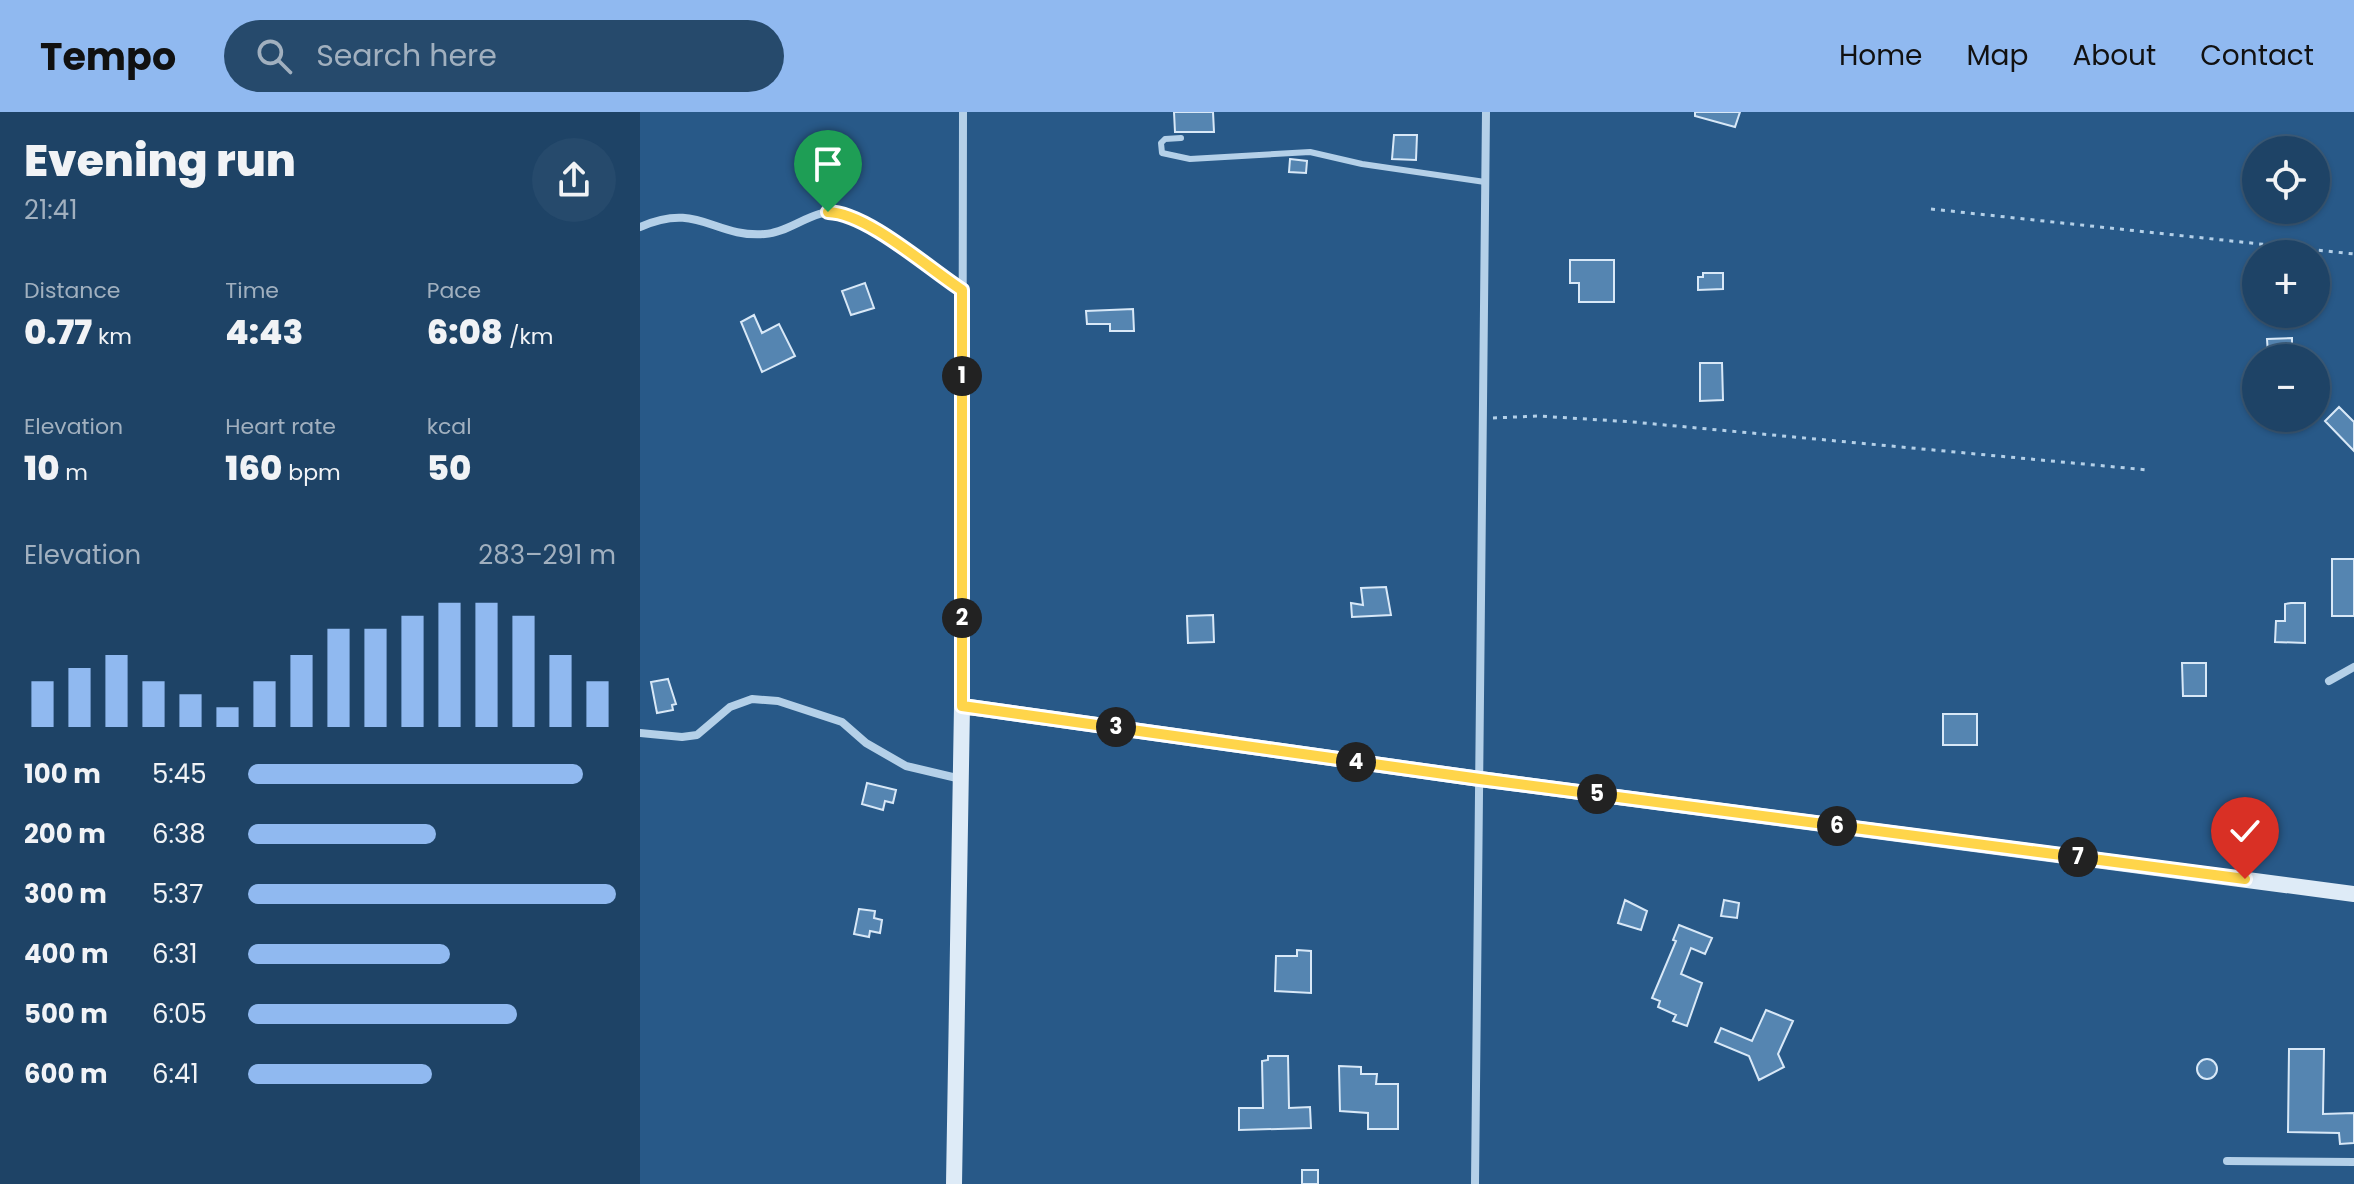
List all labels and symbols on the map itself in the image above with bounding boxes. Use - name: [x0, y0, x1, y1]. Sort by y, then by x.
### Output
- pin: [794, 130, 862, 212]
- pin: 1: [942, 356, 982, 396]
- pin: 2: [942, 598, 982, 638]
- pin: 3: [1096, 707, 1136, 747]
- pin: 4: [1336, 742, 1376, 782]
- pin: 5: [1577, 774, 1617, 814]
- pin: [2211, 797, 2279, 879]
- pin: 6: [1817, 806, 1857, 846]
- pin: 7: [2058, 837, 2098, 877]

